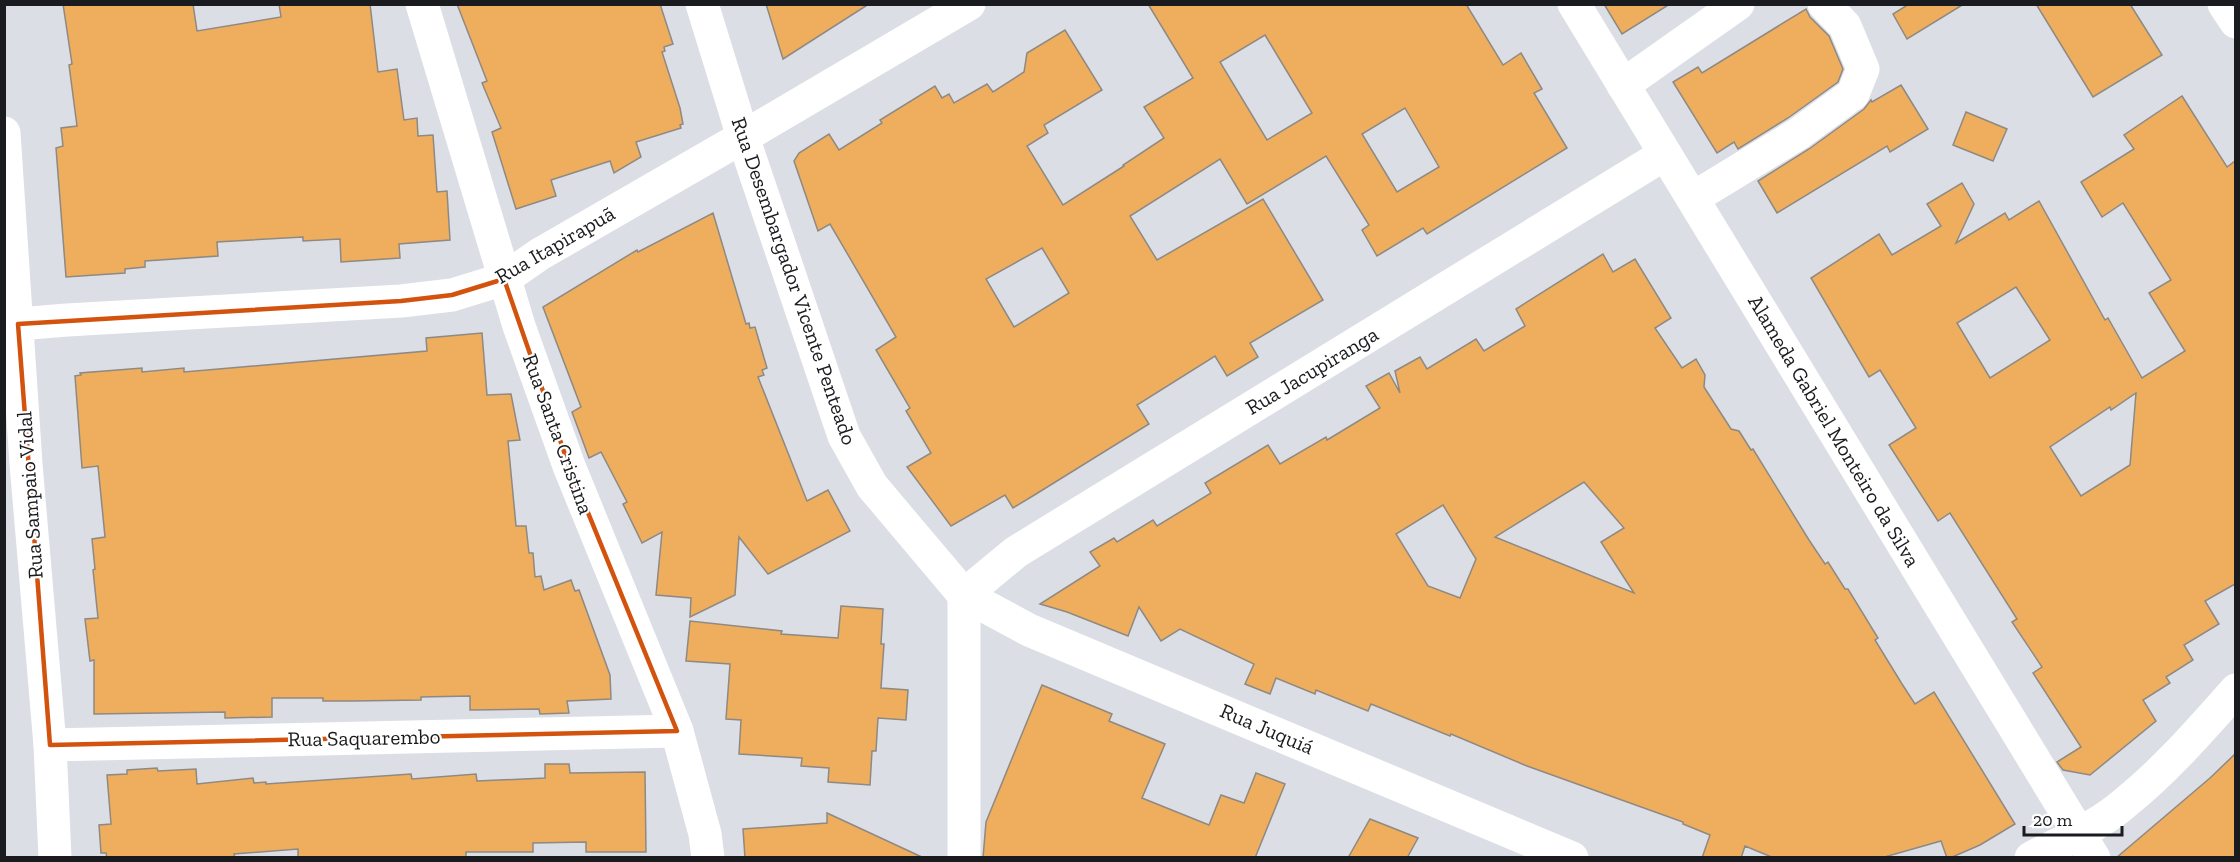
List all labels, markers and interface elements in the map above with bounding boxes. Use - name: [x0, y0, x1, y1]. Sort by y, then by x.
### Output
- street label: Rua Desembargador Vicente Penteado: [727, 114, 862, 448]
- street label: Rua Itapirapuã: [491, 200, 619, 289]
- street label: Alameda Gabriel Monteiro da Silva: [1743, 290, 1926, 571]
- street label: Rua Jacupiranga: [1241, 321, 1382, 420]
- street label: Rua Santa Cristina: [518, 350, 599, 518]
- street label: Rua Sampaio Vidal: [11, 410, 48, 580]
- street label: Rua Juquiá: [1217, 698, 1318, 759]
- street label: Rua Saquarembo: [287, 724, 441, 751]
- scale bar: [2024, 799, 2122, 837]
- text: 20 m: [2033, 809, 2073, 831]

